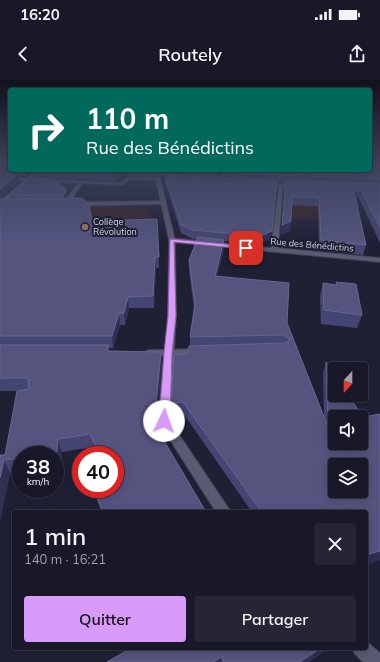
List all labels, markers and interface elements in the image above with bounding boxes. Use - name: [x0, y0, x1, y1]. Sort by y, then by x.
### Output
- text: 16:20: [20, 5, 60, 24]
- icon: back: [12, 43, 34, 65]
- text: Routely: [158, 43, 222, 66]
- icon: share: [346, 43, 368, 65]
- text: 110 m: [86, 101, 169, 136]
- icon: right: [20, 104, 72, 156]
- text: Rue des Bénédictins: [86, 136, 254, 159]
- place label: Collège Révolution: [93, 216, 137, 237]
- marker: Collège Révolution: [80, 222, 90, 232]
- pin: [229, 231, 263, 265]
- street label: Rue des Bénédictins: [270, 235, 354, 254]
- icon: arrive: [235, 237, 257, 259]
- north arrow: [328, 362, 368, 402]
- map controls: [328, 362, 368, 498]
- position arrow: [143, 400, 185, 442]
- button: sound: [328, 410, 368, 450]
- speed limit sign: 40: [72, 446, 124, 498]
- text: 38: [26, 454, 50, 479]
- button: layers: [328, 458, 368, 498]
- text: km/h: [27, 475, 49, 488]
- text: 1 min: [24, 521, 86, 551]
- button: close: [314, 523, 356, 565]
- text: 140 m · 16:21: [24, 551, 106, 567]
- button: Quitter: [24, 596, 186, 642]
- button: Partager: [194, 596, 356, 642]

